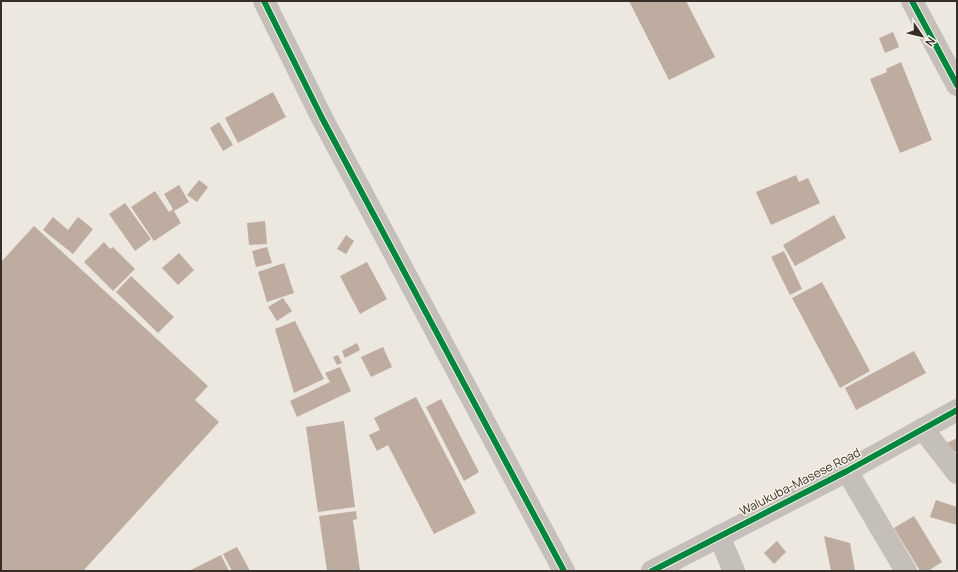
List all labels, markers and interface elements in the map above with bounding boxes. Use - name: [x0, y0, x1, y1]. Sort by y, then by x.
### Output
- north arrow: [902, 16, 942, 56]
- text: N: [922, 34, 939, 50]
- street label: Walukuba-Masese Road: [736, 444, 863, 519]

